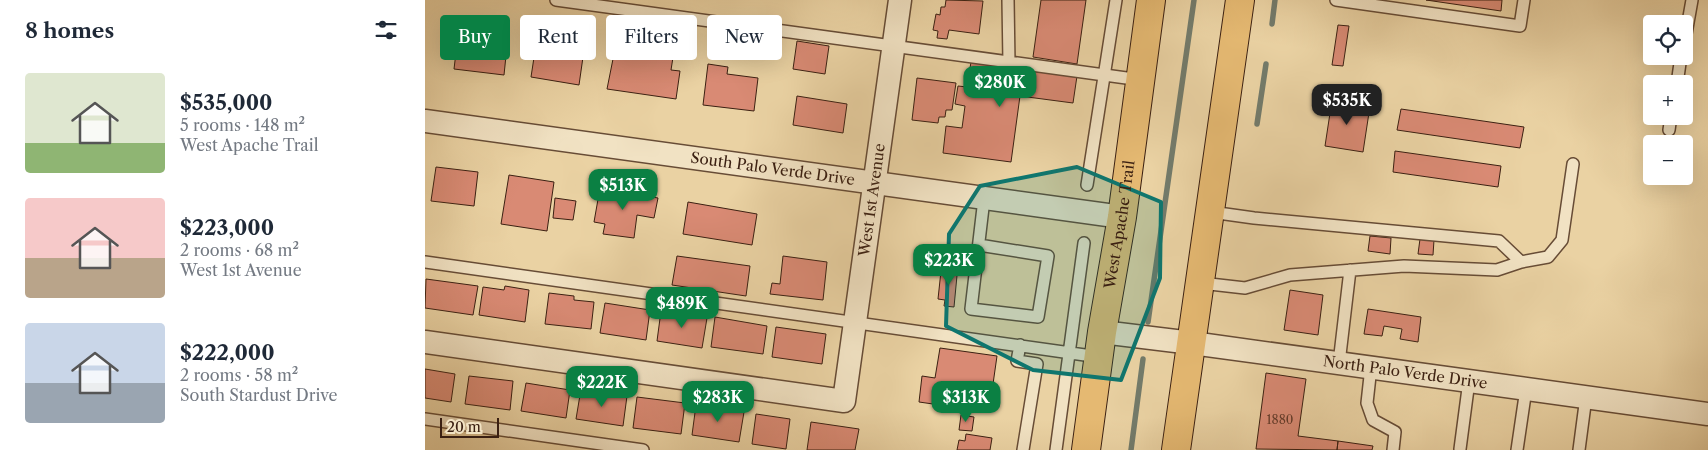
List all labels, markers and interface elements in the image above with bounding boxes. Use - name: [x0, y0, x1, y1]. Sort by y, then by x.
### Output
- chip: Buy: [440, 15, 510, 60]
- chip: Rent: [520, 15, 596, 60]
- chip: Filters: [606, 15, 697, 60]
- chip: New: [707, 15, 782, 60]
- map controls: [1643, 15, 1693, 185]
- button: locate: [1643, 15, 1693, 65]
- icon: filters: [372, 16, 400, 44]
- text: 8 homes: [25, 18, 114, 43]
- pin: $280K: [965, 66, 1035, 108]
- text: $280K: [974, 72, 1026, 92]
- button: +: [1643, 75, 1693, 125]
- pin: $535K: [1312, 84, 1382, 126]
- text: $535,000: [180, 90, 272, 115]
- text: $535K: [1323, 90, 1371, 110]
- icon: home: [65, 93, 125, 153]
- text: 5 rooms · 148 m²: [180, 115, 305, 135]
- text: West Apache Trail: [180, 135, 318, 155]
- button: −: [1643, 135, 1693, 185]
- street label: West 1st Avenue: [854, 142, 889, 259]
- street label: South Palo Verde Drive: [690, 148, 856, 189]
- street label: West Apache Trail: [1100, 159, 1139, 291]
- pin: $513K: [588, 168, 658, 211]
- text: $513K: [600, 175, 646, 195]
- text: $223,000: [180, 215, 274, 240]
- icon: home: [65, 218, 125, 278]
- text: 2 rooms · 68 m²: [180, 240, 299, 260]
- pin: $223K: [914, 244, 984, 286]
- text: $223K: [924, 250, 974, 270]
- text: West 1st Avenue: [180, 260, 302, 280]
- pin: $489K: [647, 286, 717, 329]
- text: $489K: [657, 293, 707, 313]
- text: $222,000: [180, 340, 275, 365]
- icon: home: [65, 343, 125, 403]
- street label: North Palo Verde Drive: [1322, 351, 1489, 393]
- text: 2 rooms · 58 m²: [180, 365, 298, 385]
- pin: $222K: [567, 366, 637, 408]
- text: $222K: [577, 372, 627, 392]
- pin: $283K: [683, 380, 753, 423]
- pin: $313K: [931, 380, 1001, 423]
- text: South Stardust Drive: [180, 385, 337, 405]
- text: $283K: [693, 387, 743, 407]
- text: $313K: [943, 387, 990, 407]
- house number: 1880: [1267, 412, 1293, 427]
- scale bar: [440, 415, 499, 438]
- text: 20 m: [447, 418, 481, 436]

